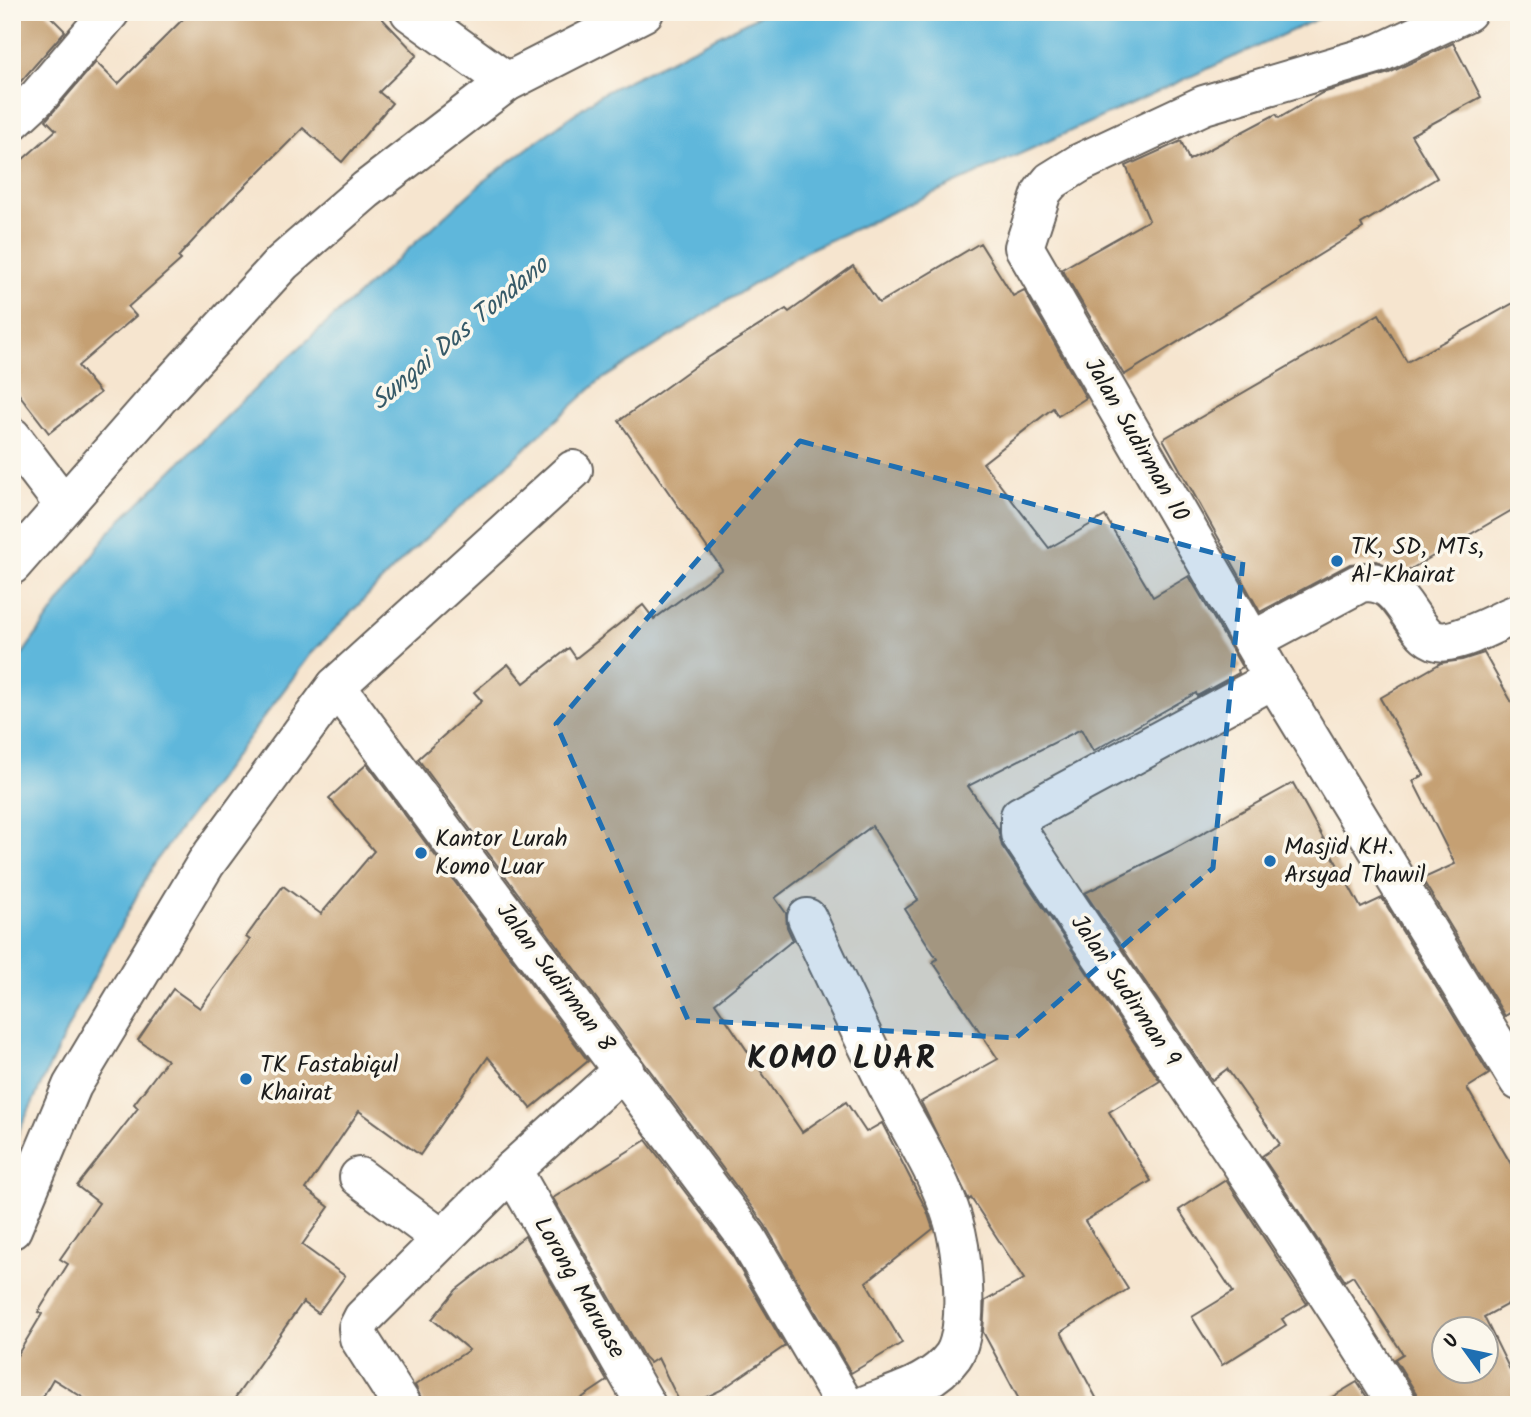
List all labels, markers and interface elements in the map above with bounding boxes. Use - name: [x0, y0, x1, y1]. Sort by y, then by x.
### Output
- water label: Sungai Das Tondano: [361, 245, 560, 421]
- street label: Jalan Sudirman 10: [1073, 350, 1199, 530]
- place label: TK, SD, MTs, Al-Khairat: [1351, 528, 1484, 595]
- marker: TK, SD, MTs, Al-Khairat: [1329, 553, 1345, 569]
- place label: Kantor Lurah Komo Luar: [435, 820, 568, 887]
- place label: Masjid KH. Arsyad Thawil: [1284, 828, 1426, 895]
- marker: Kantor Lurah Komo Luar: [413, 845, 429, 861]
- marker: Masjid KH. Arsyad Thawil: [1262, 853, 1278, 869]
- street label: Jalan Sudirman 8: [486, 895, 625, 1062]
- street label: Jalan Sudirman 9: [1059, 907, 1191, 1075]
- district label: KOMO LUAR: [747, 1034, 937, 1085]
- place label: TK Fastabiqul Khairat: [260, 1046, 398, 1113]
- marker: TK Fastabiqul Khairat: [238, 1071, 254, 1087]
- street label: Lorong Maruase: [522, 1210, 636, 1367]
- north arrow: [1430, 1316, 1500, 1386]
- text: U: [1437, 1328, 1468, 1355]

